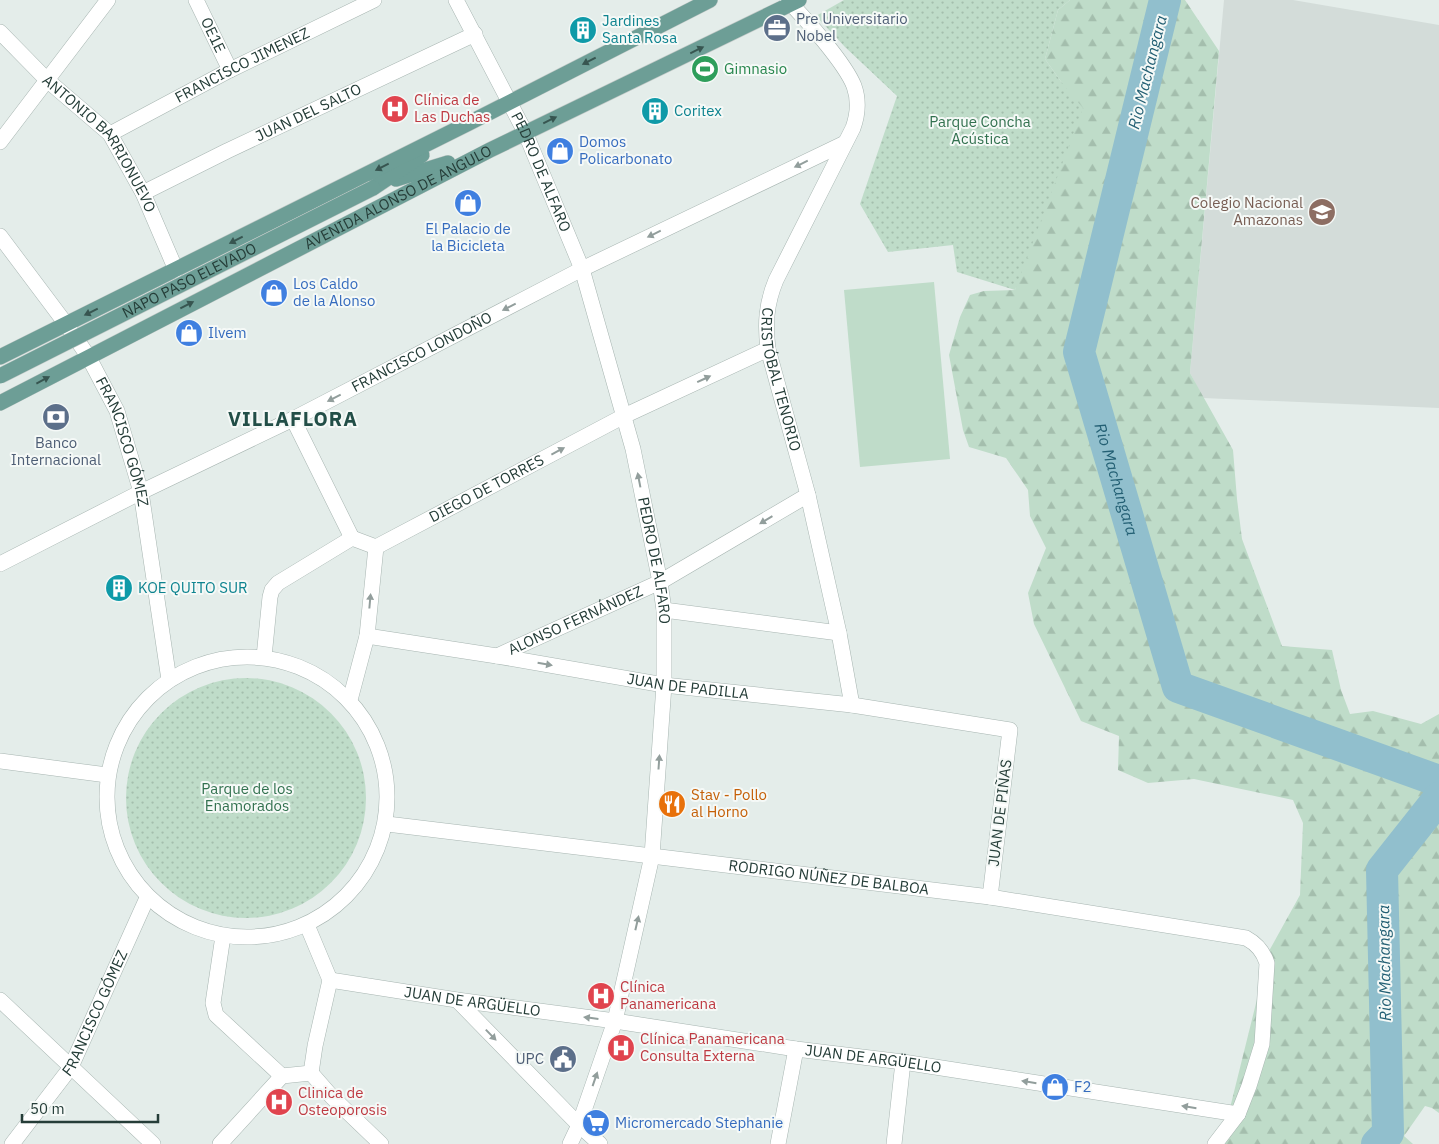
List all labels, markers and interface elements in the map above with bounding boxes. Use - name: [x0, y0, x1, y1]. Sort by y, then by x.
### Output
- place label: Pre Universitario Nobel: [796, 9, 908, 45]
- place label: Jardines Santa Rosa: [602, 11, 677, 47]
- office icon: Pre Universitario Nobel: [762, 13, 792, 43]
- water label: Rio Machangara: [1123, 13, 1171, 131]
- street label: OE1E: [197, 14, 230, 56]
- building icon: Jardines Santa Rosa: [568, 15, 598, 45]
- street label: FRANCISCO JIMENEZ: [171, 23, 313, 107]
- one-way arrow: [690, 45, 704, 53]
- sports icon: Gimnasio: [690, 54, 720, 84]
- one-way arrow: [582, 57, 596, 65]
- place label: Gimnasio: [724, 59, 787, 78]
- street label: ANTONIO BARRIONUEVO: [39, 70, 160, 215]
- street label: JUAN DEL SALTO: [252, 79, 364, 145]
- place label: Clínica de Las Duchas: [414, 90, 490, 126]
- hospital icon: Clínica de Las Duchas: [380, 94, 410, 124]
- building icon: Coritex: [640, 96, 670, 126]
- place label: Coritex: [674, 101, 722, 120]
- street label: PEDRO DE ALFARO: [507, 109, 575, 235]
- park label: Parque Concha Acústica: [929, 112, 1031, 148]
- one-way arrow: [543, 116, 557, 124]
- place label: Domos Policarbonato: [579, 132, 672, 168]
- shop icon: Domos Policarbonato: [545, 136, 575, 166]
- street label: AVENIDA ALONSO DE ANGULO: [301, 141, 495, 253]
- one-way arrow: [794, 161, 808, 169]
- one-way arrow: [374, 163, 389, 171]
- shop icon: El Palacio de la Bicicleta: [453, 188, 483, 218]
- place label: Colegio Nacional Amazonas: [1190, 193, 1303, 229]
- school or university icon: Colegio Nacional Amazonas: [1307, 197, 1337, 227]
- place label: El Palacio de la Bicicleta: [425, 219, 511, 255]
- one-way arrow: [647, 230, 662, 239]
- one-way arrow: [229, 236, 244, 244]
- street label: NAPO PASO ELEVADO: [119, 238, 260, 322]
- place label: Los Caldo de la Alonso: [293, 274, 375, 310]
- shop icon: Los Caldo de la Alonso: [259, 278, 289, 308]
- one-way arrow: [180, 301, 194, 309]
- one-way arrow: [502, 303, 516, 311]
- street label: CRISTÓBAL TENORIO: [757, 306, 806, 453]
- street label: FRANCISCO LONDOÑO: [348, 307, 495, 396]
- one-way arrow: [84, 308, 98, 316]
- shop icon: Ilvem: [174, 318, 204, 348]
- place label: Ilvem: [208, 323, 247, 342]
- street label: FRANCISCO GÓMEZ: [92, 373, 153, 508]
- one-way arrow: [697, 375, 711, 383]
- one-way arrow: [36, 376, 50, 384]
- one-way arrow: [326, 394, 341, 402]
- bank icon: Banco Internacional: [41, 402, 71, 432]
- district label: VILLAFLORA: [228, 405, 358, 432]
- water label: Rio Machangara: [1091, 421, 1143, 538]
- place label: Banco Internacional: [11, 433, 101, 469]
- one-way arrow: [551, 447, 565, 455]
- street label: DIEGO DE TORRES: [426, 450, 547, 526]
- one-way arrow: [634, 471, 642, 487]
- street label: PEDRO DE ALFARO: [634, 495, 674, 624]
- one-way arrow: [760, 515, 773, 524]
- building icon: KOE QUITO SUR: [104, 573, 134, 603]
- place label: KOE QUITO SUR: [138, 578, 248, 597]
- street label: ALONSO FERNÁNDEZ: [505, 581, 646, 659]
- one-way arrow: [367, 593, 375, 609]
- one-way arrow: [537, 661, 553, 669]
- street label: JUAN DE PADILLA: [626, 669, 750, 703]
- one-way arrow: [655, 754, 663, 770]
- street label: JUAN DE PIÑAS: [984, 758, 1015, 868]
- park label: Parque de los Enamorados: [201, 779, 293, 815]
- place label: Stav - Pollo al Horno: [691, 785, 767, 821]
- restaurant icon: Stav - Pollo al Horno: [657, 789, 687, 819]
- street label: RODRIGO NÚÑEZ DE BALBOA: [728, 855, 931, 899]
- water label: Rio Machangara: [1373, 905, 1395, 1021]
- one-way arrow: [633, 915, 641, 930]
- street label: FRANCISCO GÓMEZ: [57, 947, 131, 1080]
- place label: Clínica Panamericana: [620, 977, 716, 1013]
- hospital icon: Clínica Panamericana: [586, 981, 616, 1011]
- street label: JUAN DE ARGÜELLO: [403, 982, 542, 1020]
- one-way arrow: [583, 1013, 599, 1021]
- one-way arrow: [485, 1029, 497, 1041]
- place label: Clínica Panamericana Consulta Externa: [640, 1029, 785, 1065]
- hospital icon: Clínica Panamericana Consulta Externa: [606, 1033, 636, 1063]
- street label: JUAN DE ARGÜELLO: [804, 1040, 943, 1077]
- public building icon: UPC: [548, 1044, 578, 1074]
- place label: UPC: [515, 1049, 544, 1068]
- one-way arrow: [592, 1072, 599, 1087]
- shop icon: F2: [1040, 1072, 1070, 1102]
- one-way arrow: [1021, 1077, 1037, 1085]
- place label: F2: [1074, 1077, 1091, 1096]
- place label: Clinica de Osteoporosis: [298, 1083, 387, 1119]
- hospital icon: Clinica de Osteoporosis: [264, 1087, 294, 1117]
- scale bar: [22, 1092, 159, 1124]
- text: 50 m: [30, 1099, 65, 1118]
- one-way arrow: [1181, 1102, 1197, 1110]
- supermarket icon: Micromercado Stephanie: [581, 1108, 611, 1138]
- place label: Micromercado Stephanie: [615, 1113, 783, 1132]

